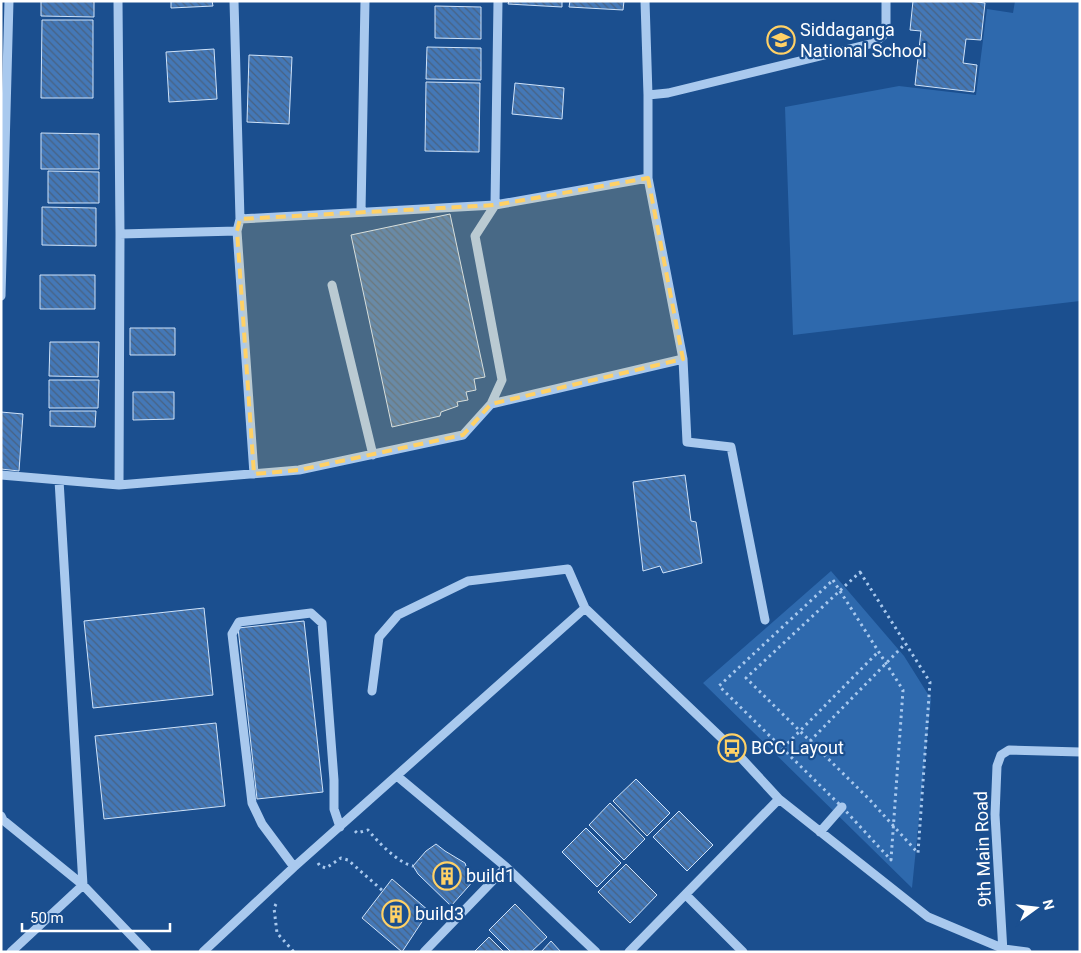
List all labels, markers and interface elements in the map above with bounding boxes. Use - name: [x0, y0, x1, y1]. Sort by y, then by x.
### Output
- place label: Siddaganga National School: [800, 19, 927, 61]
- school or university icon: Siddaganga National School: [766, 25, 796, 55]
- bus stop icon: BCC Layout: [717, 733, 747, 763]
- place label: BCC Layout: [751, 737, 844, 758]
- street label: 9th Main Road: [970, 791, 995, 907]
- building icon: build1: [432, 861, 462, 891]
- place label: build1: [466, 865, 515, 886]
- north arrow: [1011, 883, 1061, 933]
- text: N: [1040, 898, 1058, 911]
- building icon: build3: [381, 899, 411, 929]
- scale bar: [22, 900, 170, 932]
- place label: build3: [415, 903, 464, 924]
- text: 50 m: [30, 909, 64, 927]

